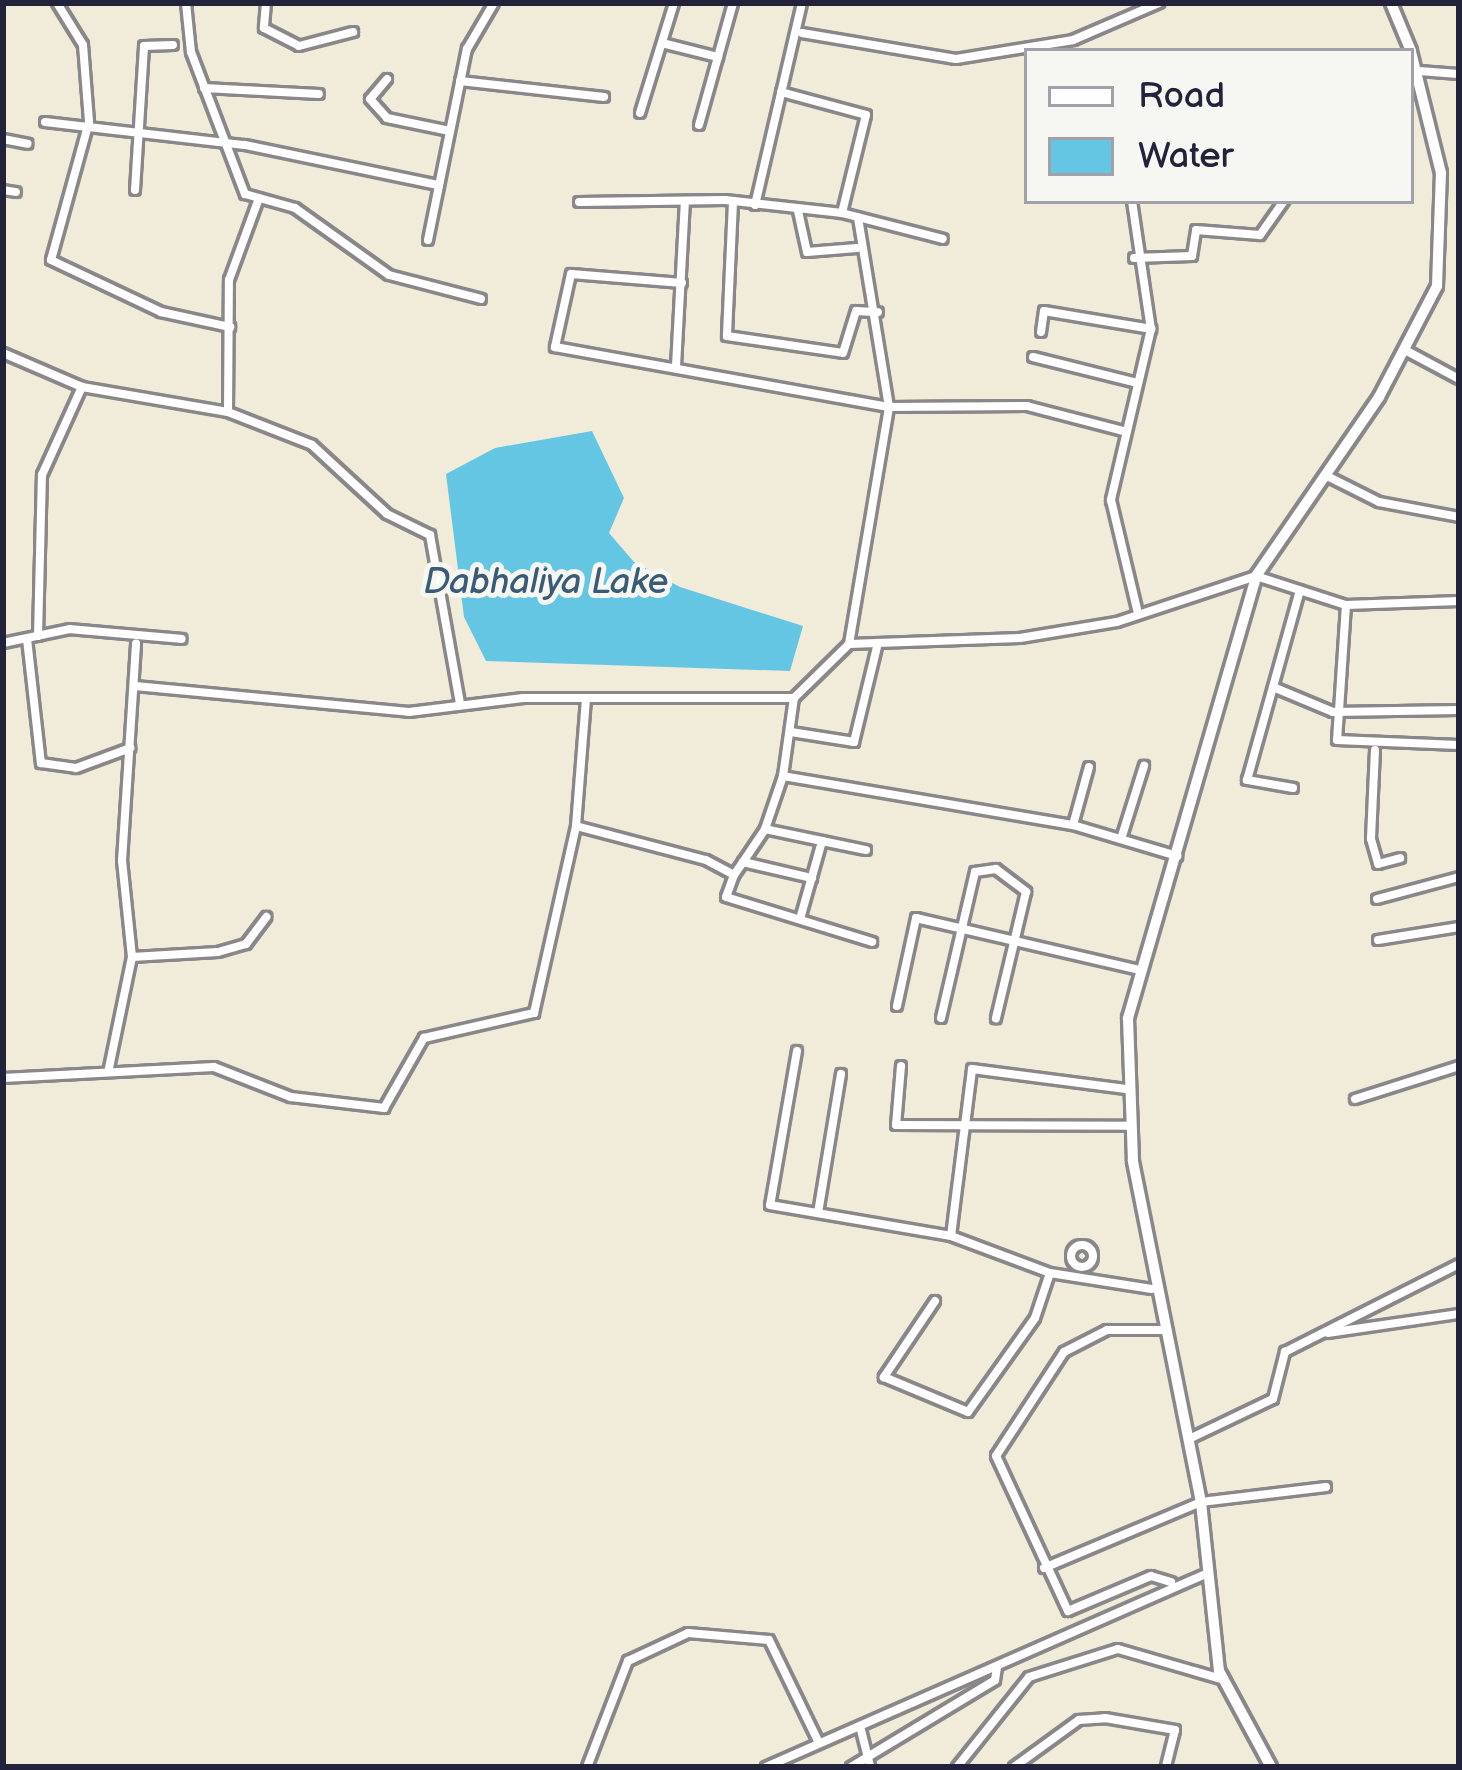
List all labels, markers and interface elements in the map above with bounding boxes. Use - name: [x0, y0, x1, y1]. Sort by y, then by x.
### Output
- legend: [1024, 48, 1414, 204]
- text: Road: [1138, 75, 1225, 118]
- text: Water: [1138, 135, 1233, 178]
- water label: Dabhaliya Lake: [424, 561, 668, 605]

